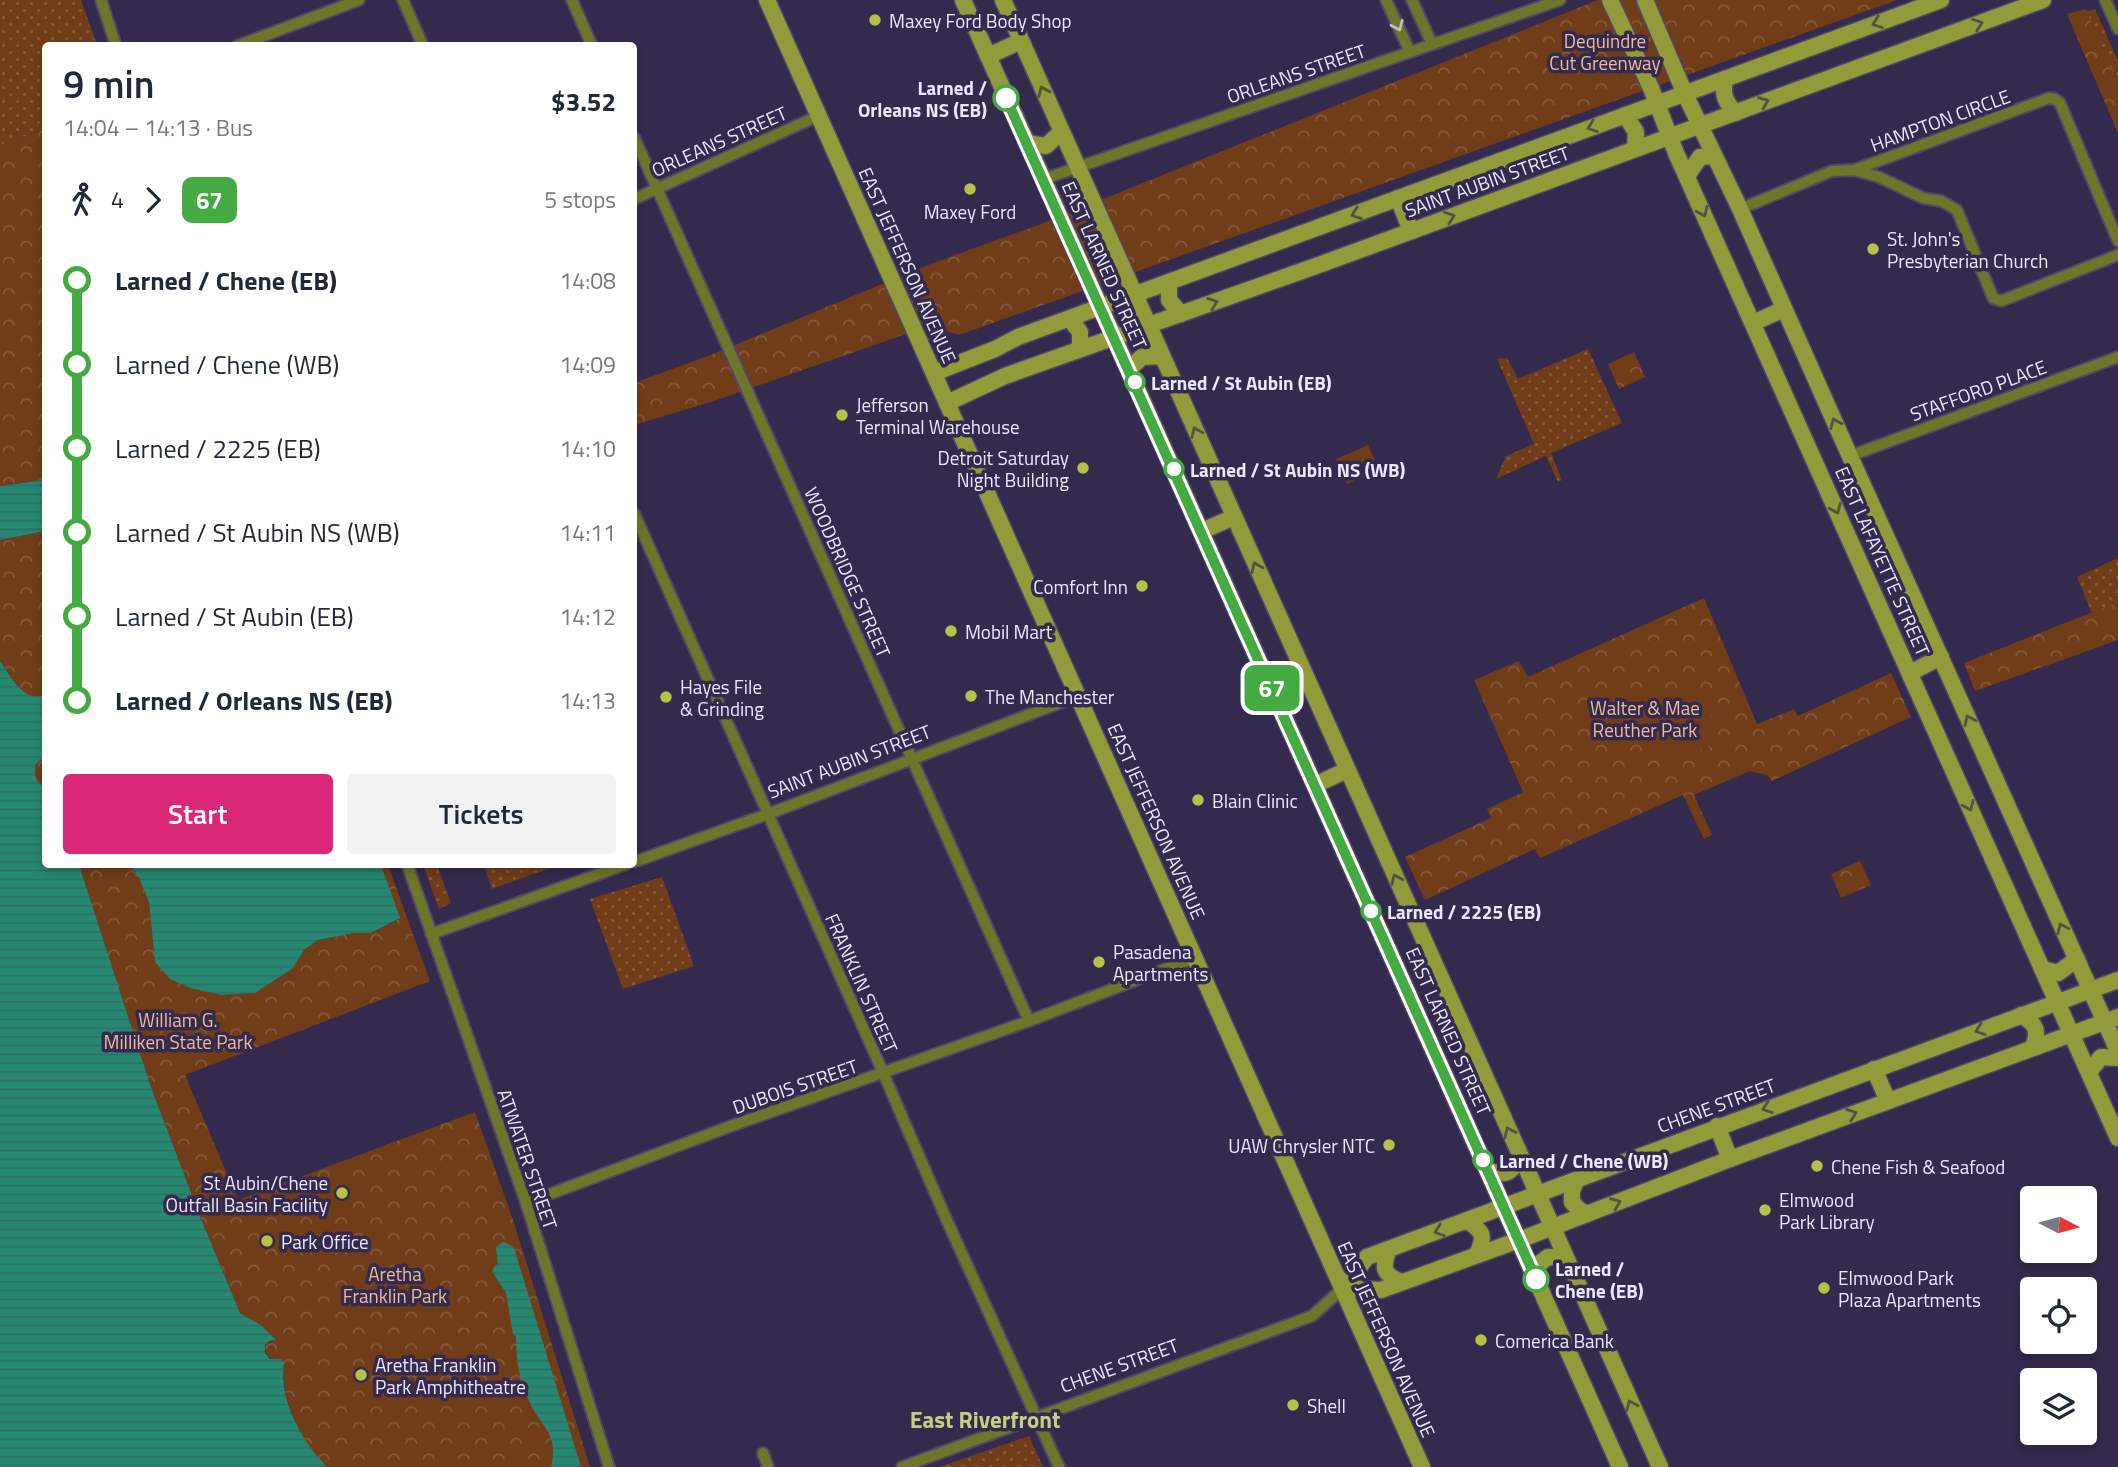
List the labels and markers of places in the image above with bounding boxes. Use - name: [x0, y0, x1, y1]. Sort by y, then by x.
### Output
- place label: Maxey Ford Body Shop: [889, 6, 1072, 35]
- marker: Maxey Ford Body Shop: [867, 12, 883, 28]
- place label: Larned / Orleans NS (EB): [858, 73, 987, 124]
- marker: Larned / Orleans NS (EB): [993, 85, 1019, 111]
- marker: Maxey Ford: [962, 181, 978, 197]
- place label: Maxey Ford: [924, 197, 1016, 226]
- place label: St. John's Presbyterian Church: [1887, 224, 2048, 275]
- marker: St. John's Presbyterian Church: [1865, 241, 1881, 257]
- place label: Larned / St Aubin (EB): [1151, 368, 1332, 397]
- marker: Larned / St Aubin (EB): [1125, 372, 1145, 392]
- place label: Jefferson Terminal Warehouse: [856, 390, 1020, 441]
- marker: Jefferson Terminal Warehouse: [834, 407, 850, 423]
- place label: Detroit Saturday Night Building: [938, 443, 1069, 494]
- place label: Larned / St Aubin NS (WB): [1190, 455, 1406, 484]
- marker: Larned / St Aubin NS (WB): [1164, 459, 1184, 479]
- marker: Detroit Saturday Night Building: [1075, 460, 1091, 476]
- place label: Comfort Inn: [1033, 572, 1128, 601]
- marker: Comfort Inn: [1134, 578, 1150, 594]
- place label: Mobil Mart: [965, 617, 1053, 646]
- marker: Mobil Mart: [943, 623, 959, 639]
- place label: Hayes File & Grinding: [680, 672, 764, 723]
- place label: The Manchester: [985, 682, 1115, 711]
- marker: The Manchester: [963, 688, 979, 704]
- marker: Hayes File & Grinding: [658, 689, 674, 705]
- place label: Blain Clinic: [1212, 786, 1298, 815]
- marker: Blain Clinic: [1190, 792, 1206, 808]
- place label: Larned / 2225 (EB): [1387, 897, 1541, 926]
- marker: Larned / 2225 (EB): [1361, 901, 1381, 921]
- place label: Pasadena Apartments: [1113, 937, 1208, 988]
- marker: Pasadena Apartments: [1091, 954, 1107, 970]
- place label: UAW Chrysler NTC: [1228, 1131, 1375, 1160]
- marker: UAW Chrysler NTC: [1381, 1137, 1397, 1153]
- place label: Larned / Chene (WB): [1499, 1146, 1669, 1175]
- marker: Larned / Chene (WB): [1473, 1150, 1493, 1170]
- place label: Chene Fish & Seafood: [1831, 1152, 2005, 1181]
- marker: Chene Fish & Seafood: [1809, 1158, 1825, 1174]
- place label: St Aubin/Chene Outfall Basin Facility: [166, 1168, 328, 1219]
- marker: St Aubin/Chene Outfall Basin Facility: [334, 1185, 350, 1201]
- place label: Elmwood Park Library: [1779, 1185, 1875, 1236]
- marker: Elmwood Park Library: [1757, 1202, 1773, 1218]
- place label: Park Office: [281, 1227, 369, 1256]
- marker: Park Office: [259, 1233, 275, 1249]
- place label: Larned / Chene (EB): [1555, 1254, 1644, 1305]
- place label: Elmwood Park Plaza Apartments: [1838, 1263, 1981, 1314]
- marker: Larned / Chene (EB): [1523, 1266, 1549, 1292]
- marker: Elmwood Park Plaza Apartments: [1816, 1280, 1832, 1296]
- place label: Comerica Bank: [1495, 1326, 1614, 1355]
- marker: Comerica Bank: [1473, 1332, 1489, 1348]
- place label: Aretha Franklin Park Amphitheatre: [375, 1350, 526, 1401]
- marker: Aretha Franklin Park Amphitheatre: [353, 1367, 369, 1383]
- place label: Shell: [1307, 1391, 1346, 1420]
- marker: Shell: [1285, 1397, 1301, 1413]

